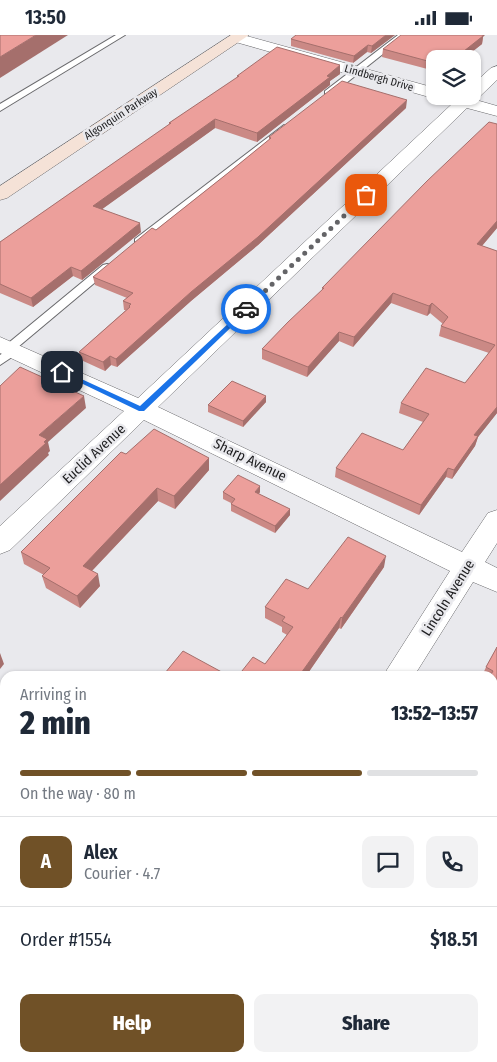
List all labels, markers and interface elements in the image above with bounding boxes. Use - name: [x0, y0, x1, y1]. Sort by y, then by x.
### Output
- text: 13:50: [25, 6, 66, 29]
- map controls: [426, 50, 481, 105]
- button: layers: [426, 50, 481, 105]
- street label: Lindbergh Drive: [343, 62, 415, 94]
- street label: Algonquin Parkway: [82, 85, 160, 143]
- pin: [345, 174, 387, 216]
- icon: bag: [352, 181, 380, 209]
- courier: [221, 284, 271, 334]
- icon: car: [232, 295, 260, 323]
- pin: [41, 351, 83, 393]
- icon: home: [48, 358, 76, 386]
- street label: Euclid Avenue: [59, 421, 129, 487]
- street label: Sharp Avenue: [211, 435, 289, 485]
- street label: Lincoln Avenue: [418, 557, 478, 639]
- text: Arriving in: [20, 685, 87, 704]
- text: 13:52–13:57: [391, 702, 478, 725]
- text: 2 min: [20, 704, 91, 742]
- text: On the way · 80 m: [20, 784, 136, 803]
- button: chat: [362, 836, 414, 888]
- button: phone: [426, 836, 478, 888]
- text: Alex: [84, 841, 118, 864]
- text: A: [41, 850, 51, 873]
- text: Courier · 4.7: [84, 864, 160, 883]
- text: Order #1554: [20, 928, 112, 951]
- text: $18.51: [430, 928, 478, 951]
- button: Help: [20, 994, 244, 1052]
- button: Share: [254, 994, 478, 1052]

